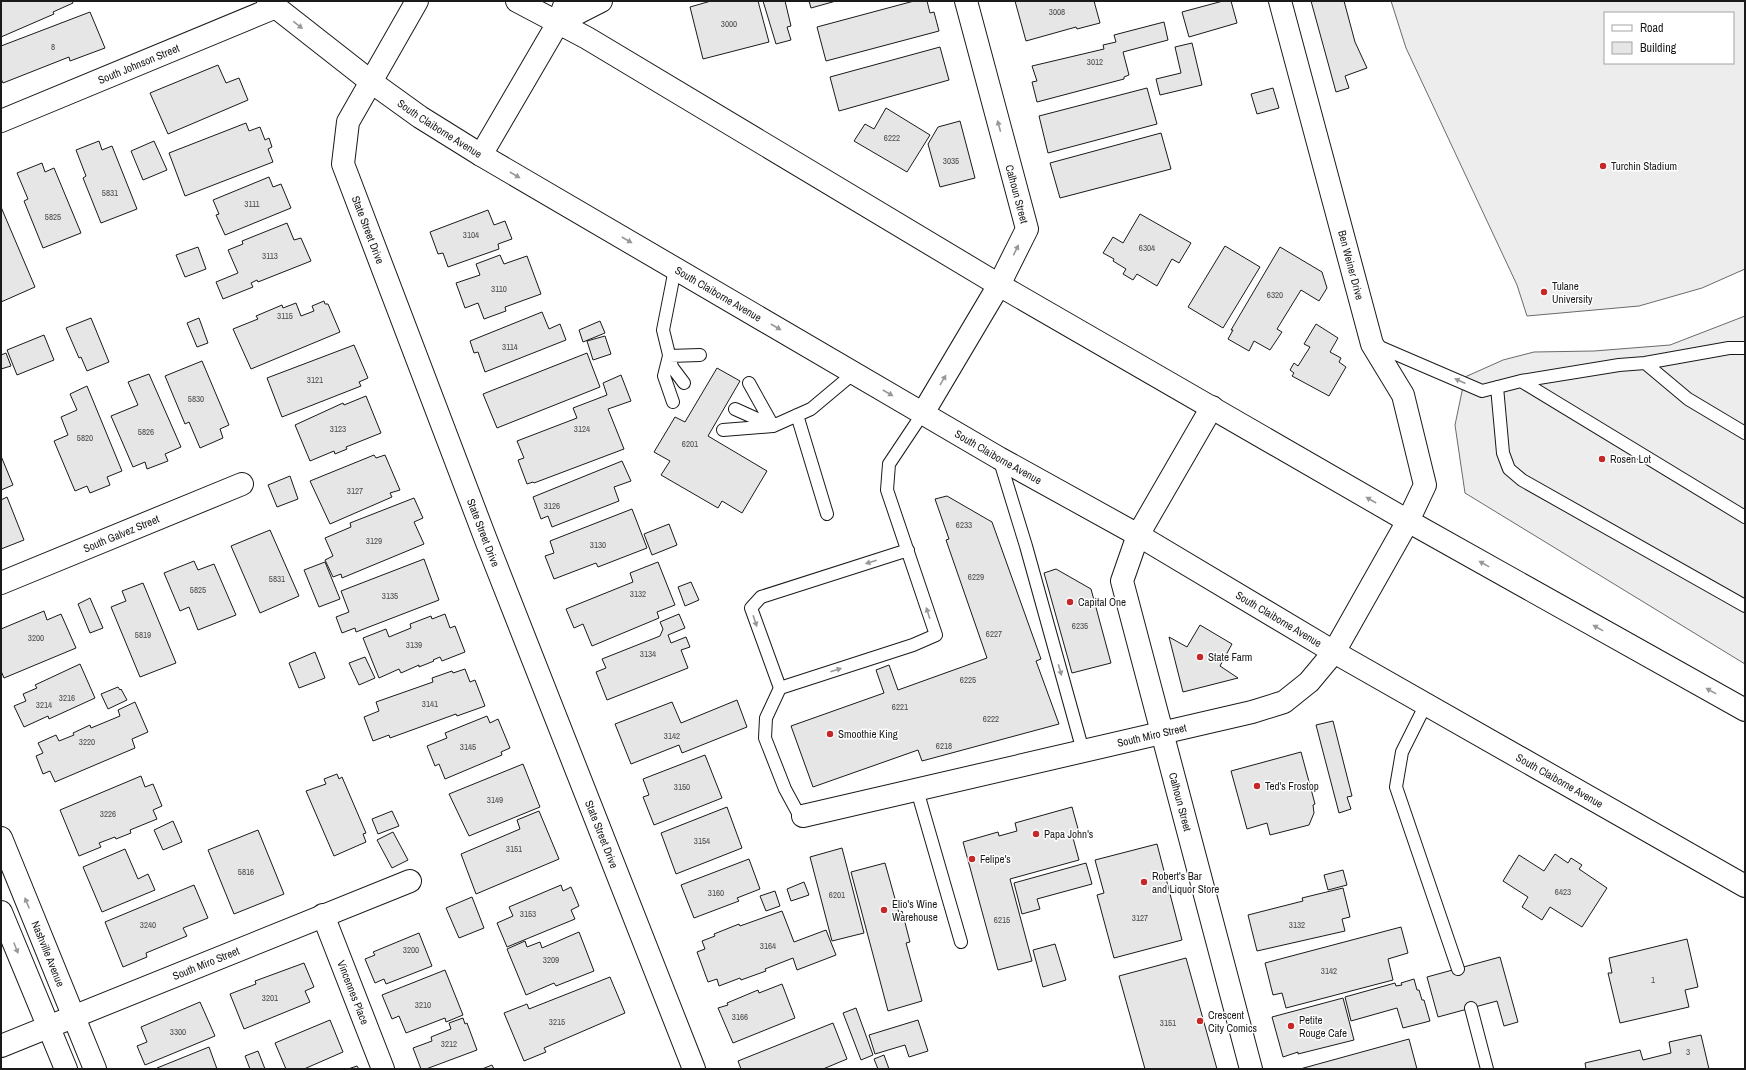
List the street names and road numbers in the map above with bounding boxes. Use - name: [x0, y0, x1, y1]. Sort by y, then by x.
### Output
- street label: South Johnson Street: [96, 41, 182, 87]
- street label: South Claiborne Avenue: [395, 96, 485, 161]
- street label: Calhoun Street: [1002, 163, 1032, 225]
- street label: State Street Drive: [349, 194, 387, 266]
- street label: Ben Weiner Drive: [1335, 229, 1367, 301]
- street label: South Claiborne Avenue: [672, 263, 764, 325]
- street label: South Claiborne Avenue: [952, 427, 1044, 487]
- street label: State Street Drive: [464, 497, 503, 569]
- street label: South Galvez Street: [81, 512, 162, 555]
- street label: South Claiborne Avenue: [1233, 588, 1324, 650]
- street label: South Miro Street: [1116, 720, 1188, 750]
- street label: South Claiborne Avenue: [1514, 750, 1606, 811]
- street label: Calhoun Street: [1166, 771, 1195, 833]
- street label: State Street Drive: [582, 798, 621, 870]
- street label: Nashville Avenue: [28, 919, 68, 989]
- street label: South Miro Street: [170, 943, 242, 983]
- street label: Vincennes Place: [334, 958, 372, 1026]

